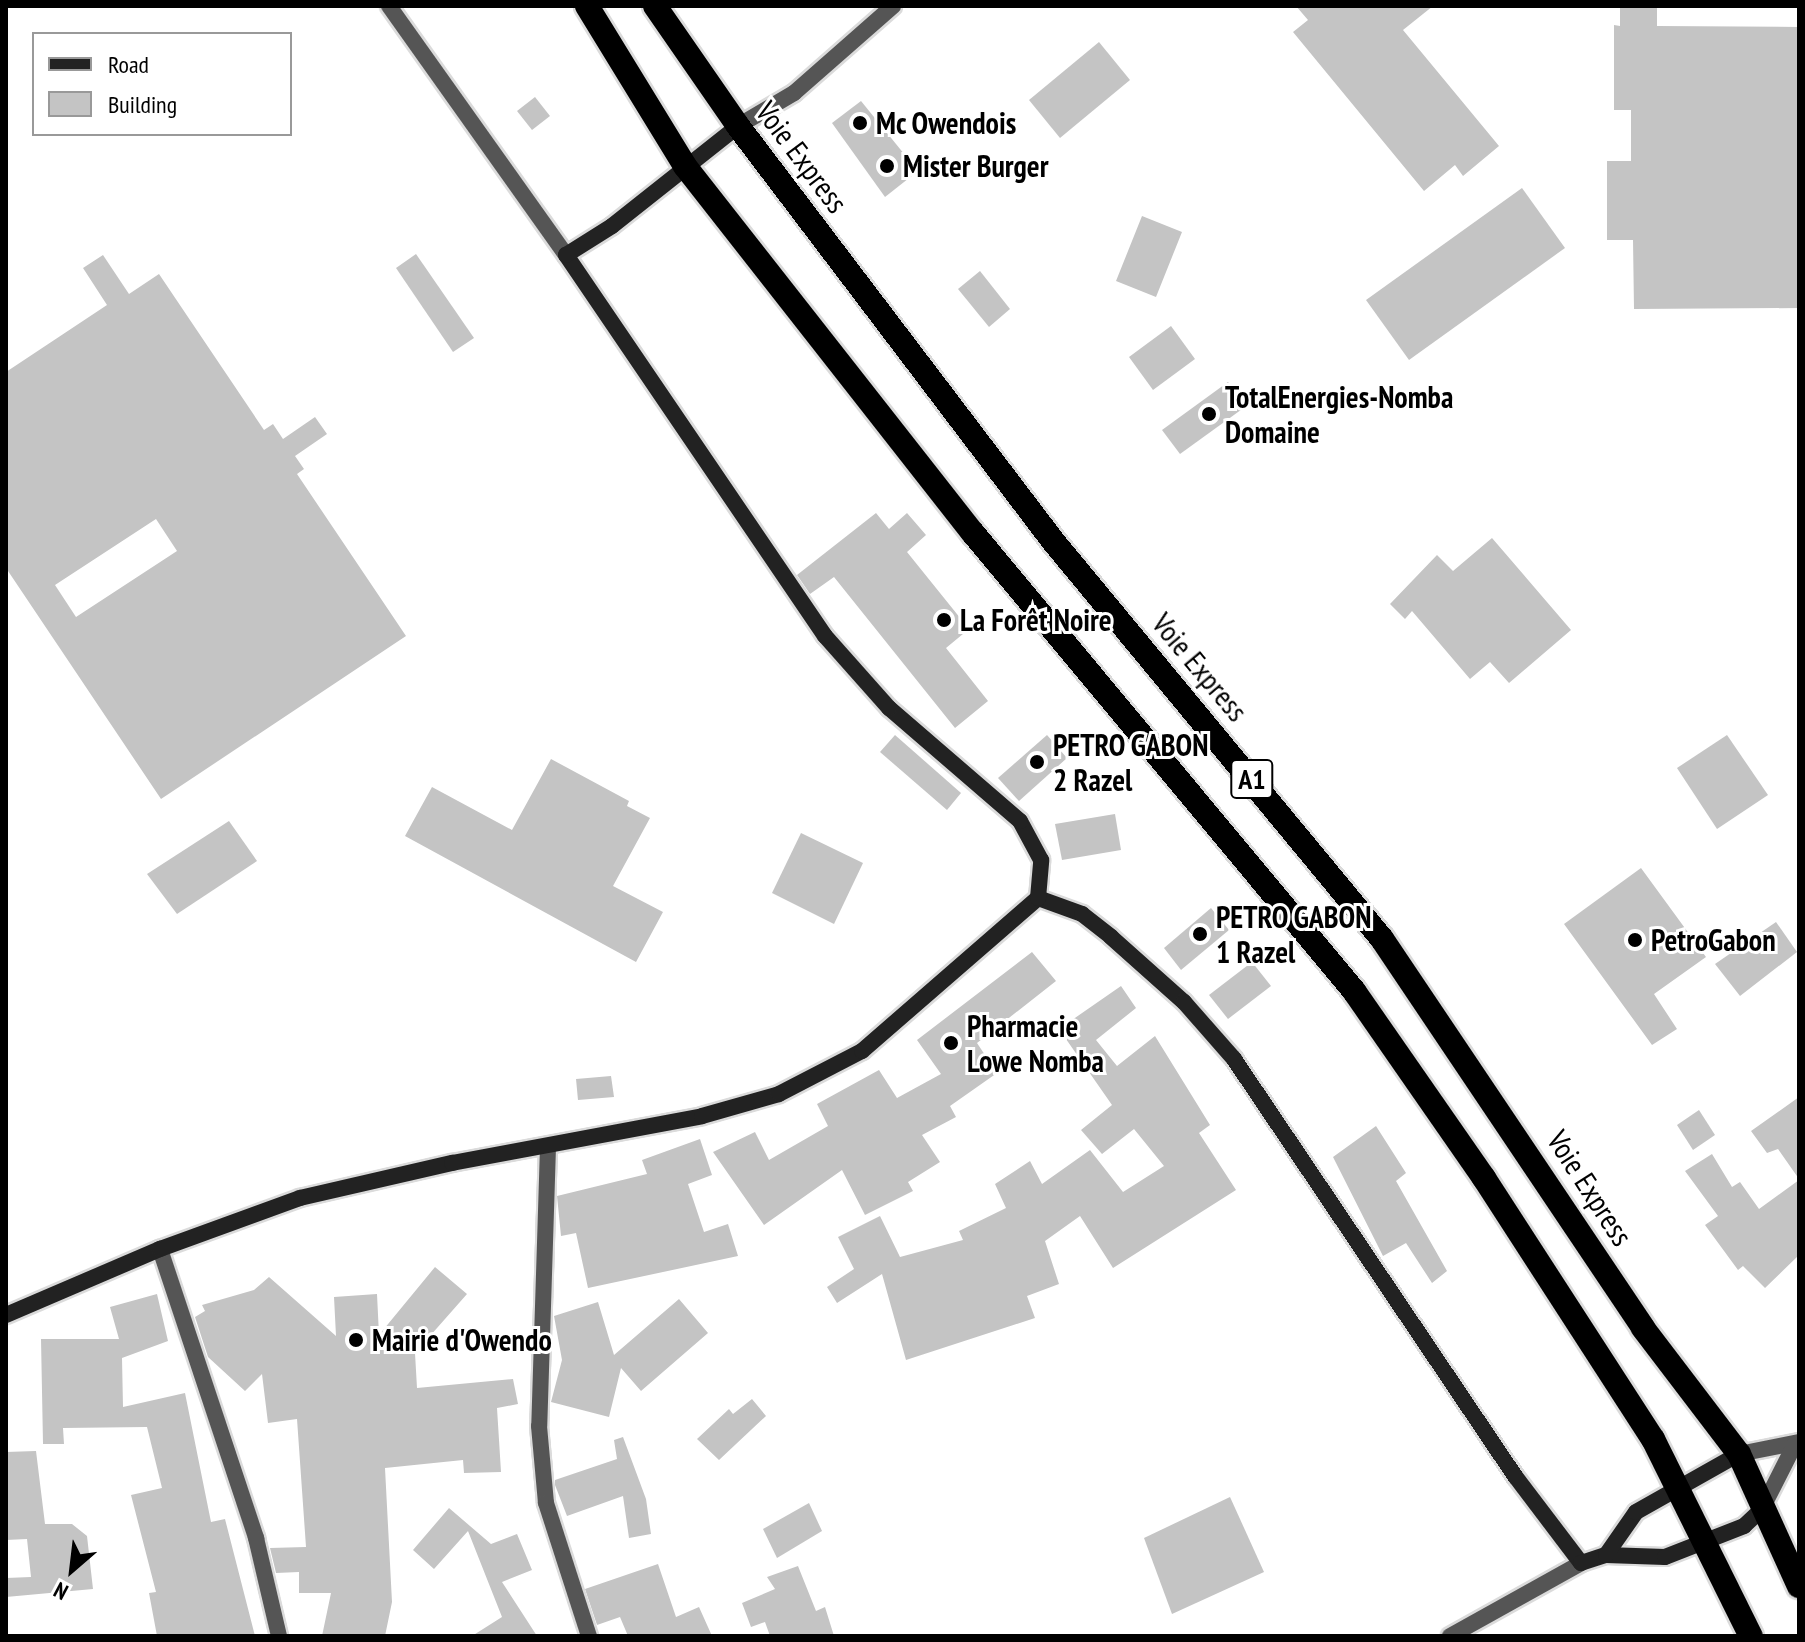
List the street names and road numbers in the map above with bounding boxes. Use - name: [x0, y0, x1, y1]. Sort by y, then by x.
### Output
- street label: Voie Express: [749, 94, 855, 220]
- street label: Voie Express: [1144, 606, 1256, 728]
- road number: A1: [1230, 755, 1274, 803]
- street label: Voie Express: [1540, 1124, 1640, 1252]

